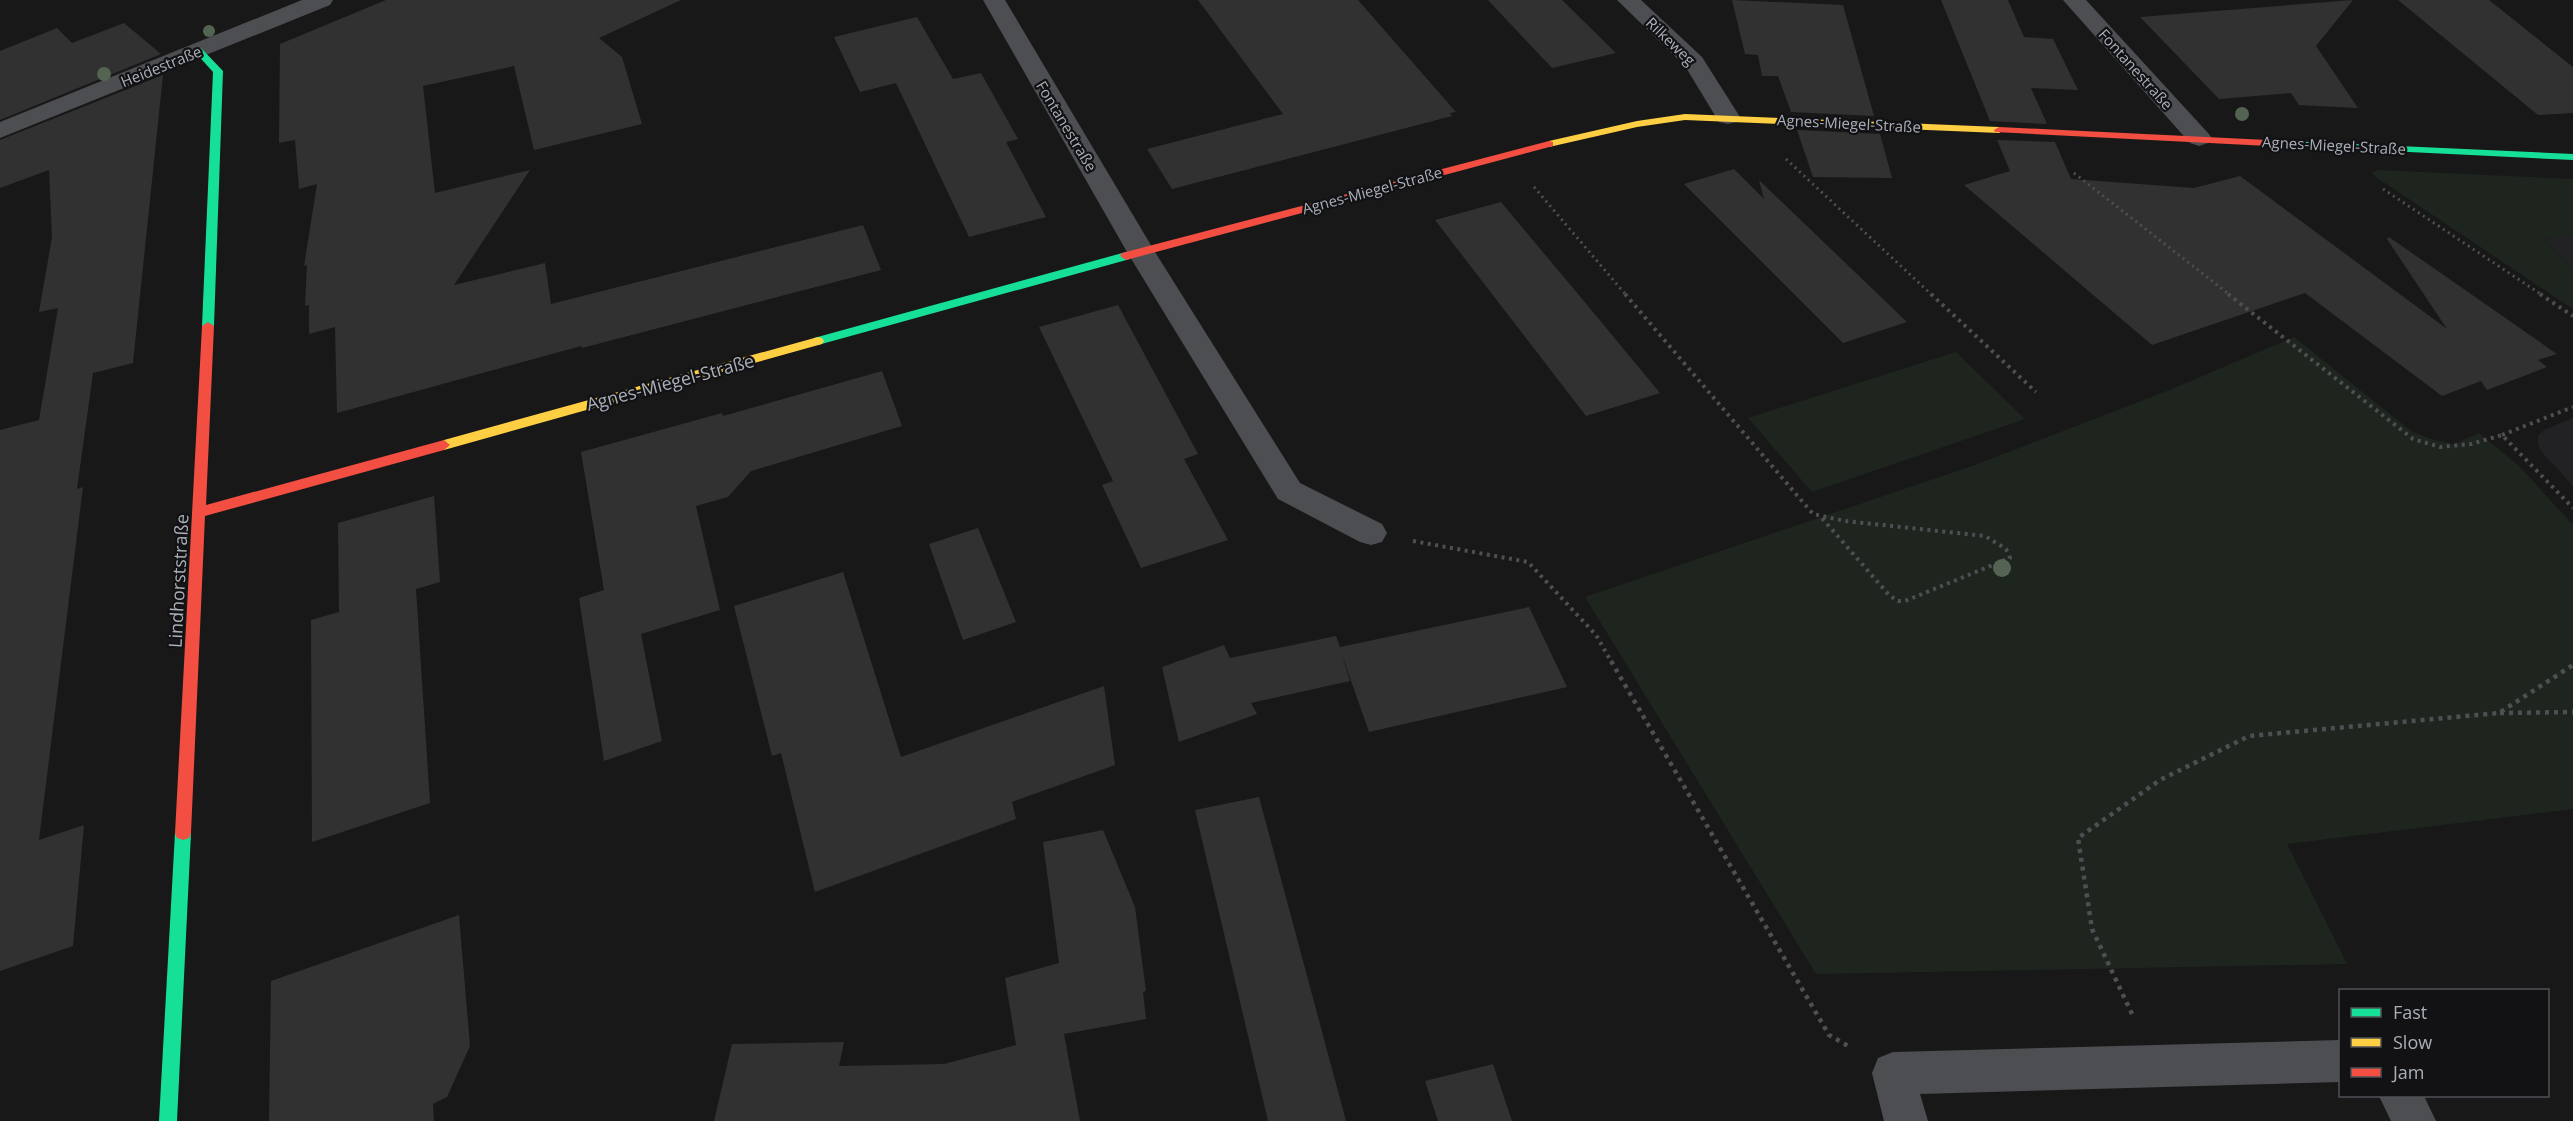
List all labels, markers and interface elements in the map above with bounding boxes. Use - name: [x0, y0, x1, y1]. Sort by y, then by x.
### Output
- street label: Rilkeweg: [1642, 13, 1700, 69]
- street label: Fontanestraße: [2094, 24, 2178, 114]
- street label: Heidestraße: [118, 41, 204, 91]
- street label: Fontanestraße: [1032, 77, 1102, 175]
- street label: Agnes-Miegel-Straße: [1777, 109, 1921, 137]
- street label: Agnes-Miegel-Straße: [2262, 131, 2406, 159]
- street label: Agnes-Miegel-Straße: [1300, 162, 1444, 218]
- street label: Agnes-Miegel-Straße: [583, 348, 757, 416]
- street label: Lindhorststraße: [163, 514, 193, 648]
- legend: [2339, 989, 2549, 1097]
- text: Fast: [2393, 1000, 2427, 1024]
- text: Slow: [2393, 1030, 2432, 1054]
- text: Jam: [2391, 1060, 2425, 1084]

